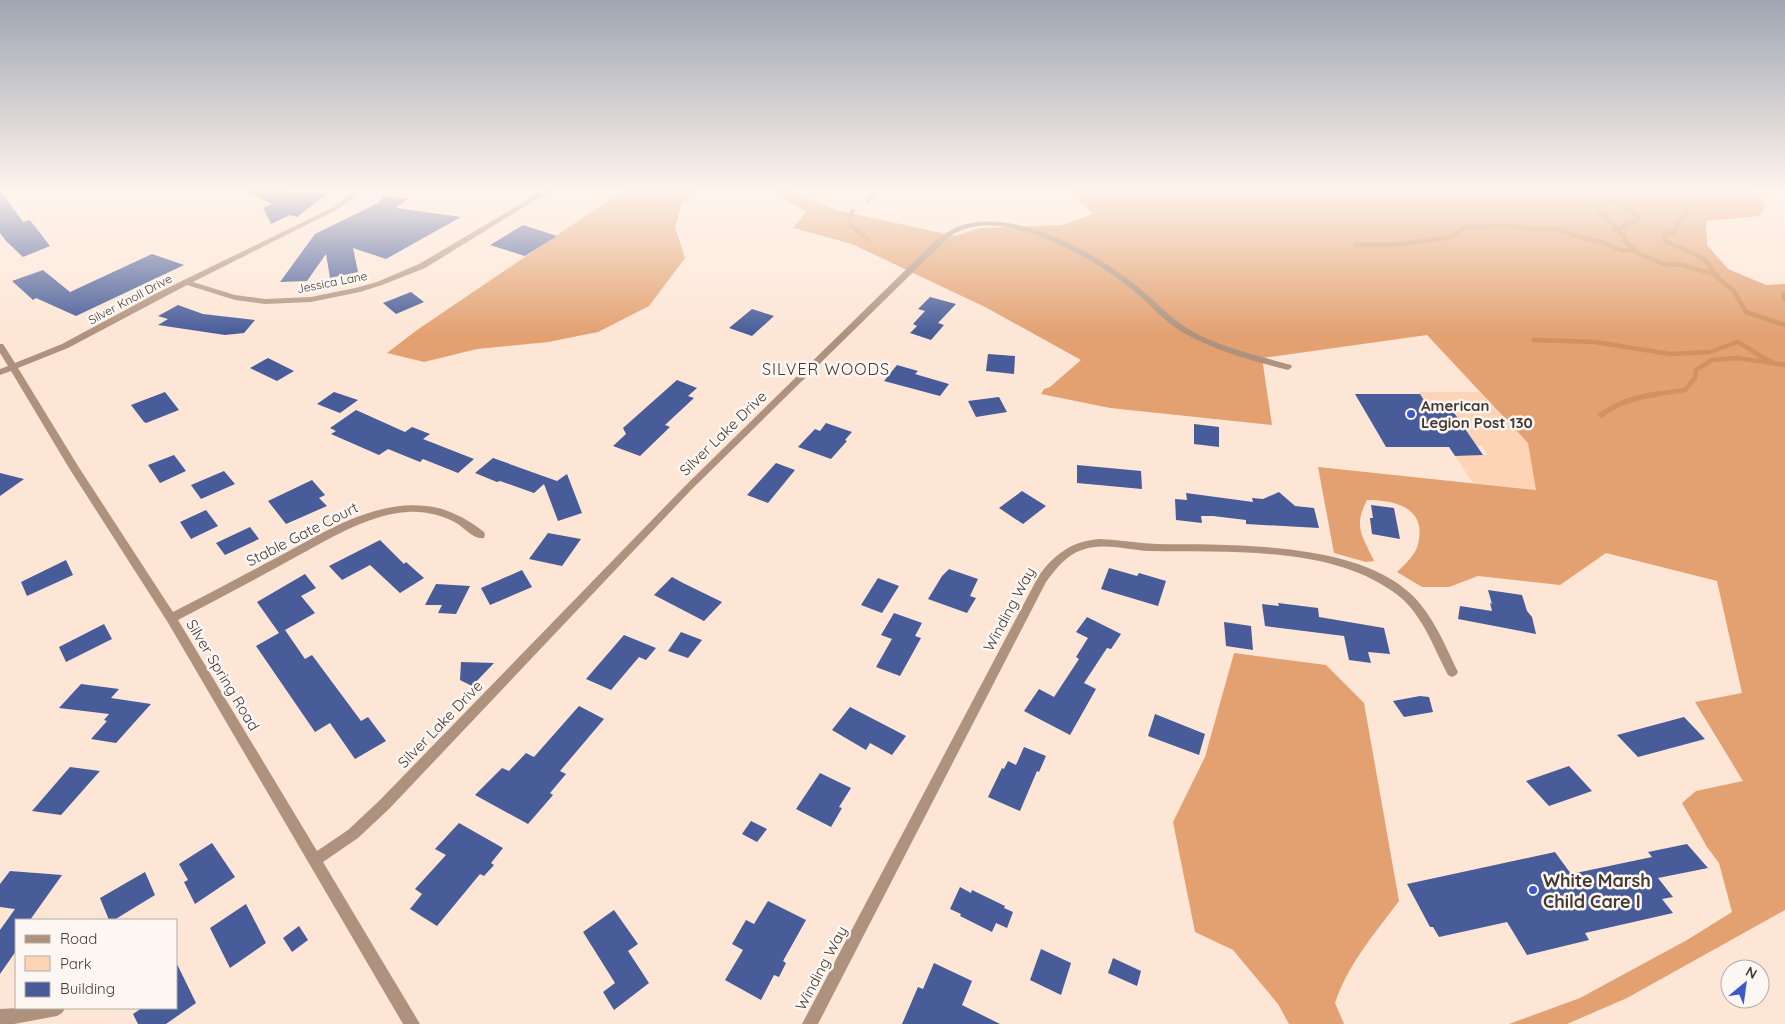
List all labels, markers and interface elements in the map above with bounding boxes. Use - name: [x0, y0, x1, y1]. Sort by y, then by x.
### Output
- street label: Jessica Lane: [295, 268, 369, 296]
- street label: Silver Knoll Drive: [86, 271, 175, 327]
- district label: SILVER WOODS: [762, 359, 890, 379]
- street label: Silver Lake Drive: [675, 386, 771, 480]
- place label: American Legion Post 130: [1421, 396, 1533, 432]
- marker: American Legion Post 130: [1405, 408, 1417, 420]
- street label: Stable Gate Court: [243, 498, 361, 570]
- street label: Winding Way: [979, 564, 1039, 654]
- street label: Silver Spring Road: [182, 616, 264, 734]
- street label: Silver Lake Drive: [393, 676, 487, 772]
- place label: White Marsh Child Care I: [1543, 869, 1651, 913]
- marker: White Marsh Child Care I: [1527, 884, 1539, 896]
- legend: [15, 919, 178, 1009]
- street label: Winding Way: [791, 923, 851, 1013]
- text: Road: [60, 929, 97, 948]
- text: Park: [60, 954, 92, 973]
- north arrow: [1720, 959, 1770, 1009]
- text: N: [1742, 962, 1760, 983]
- text: Building: [60, 979, 115, 998]

